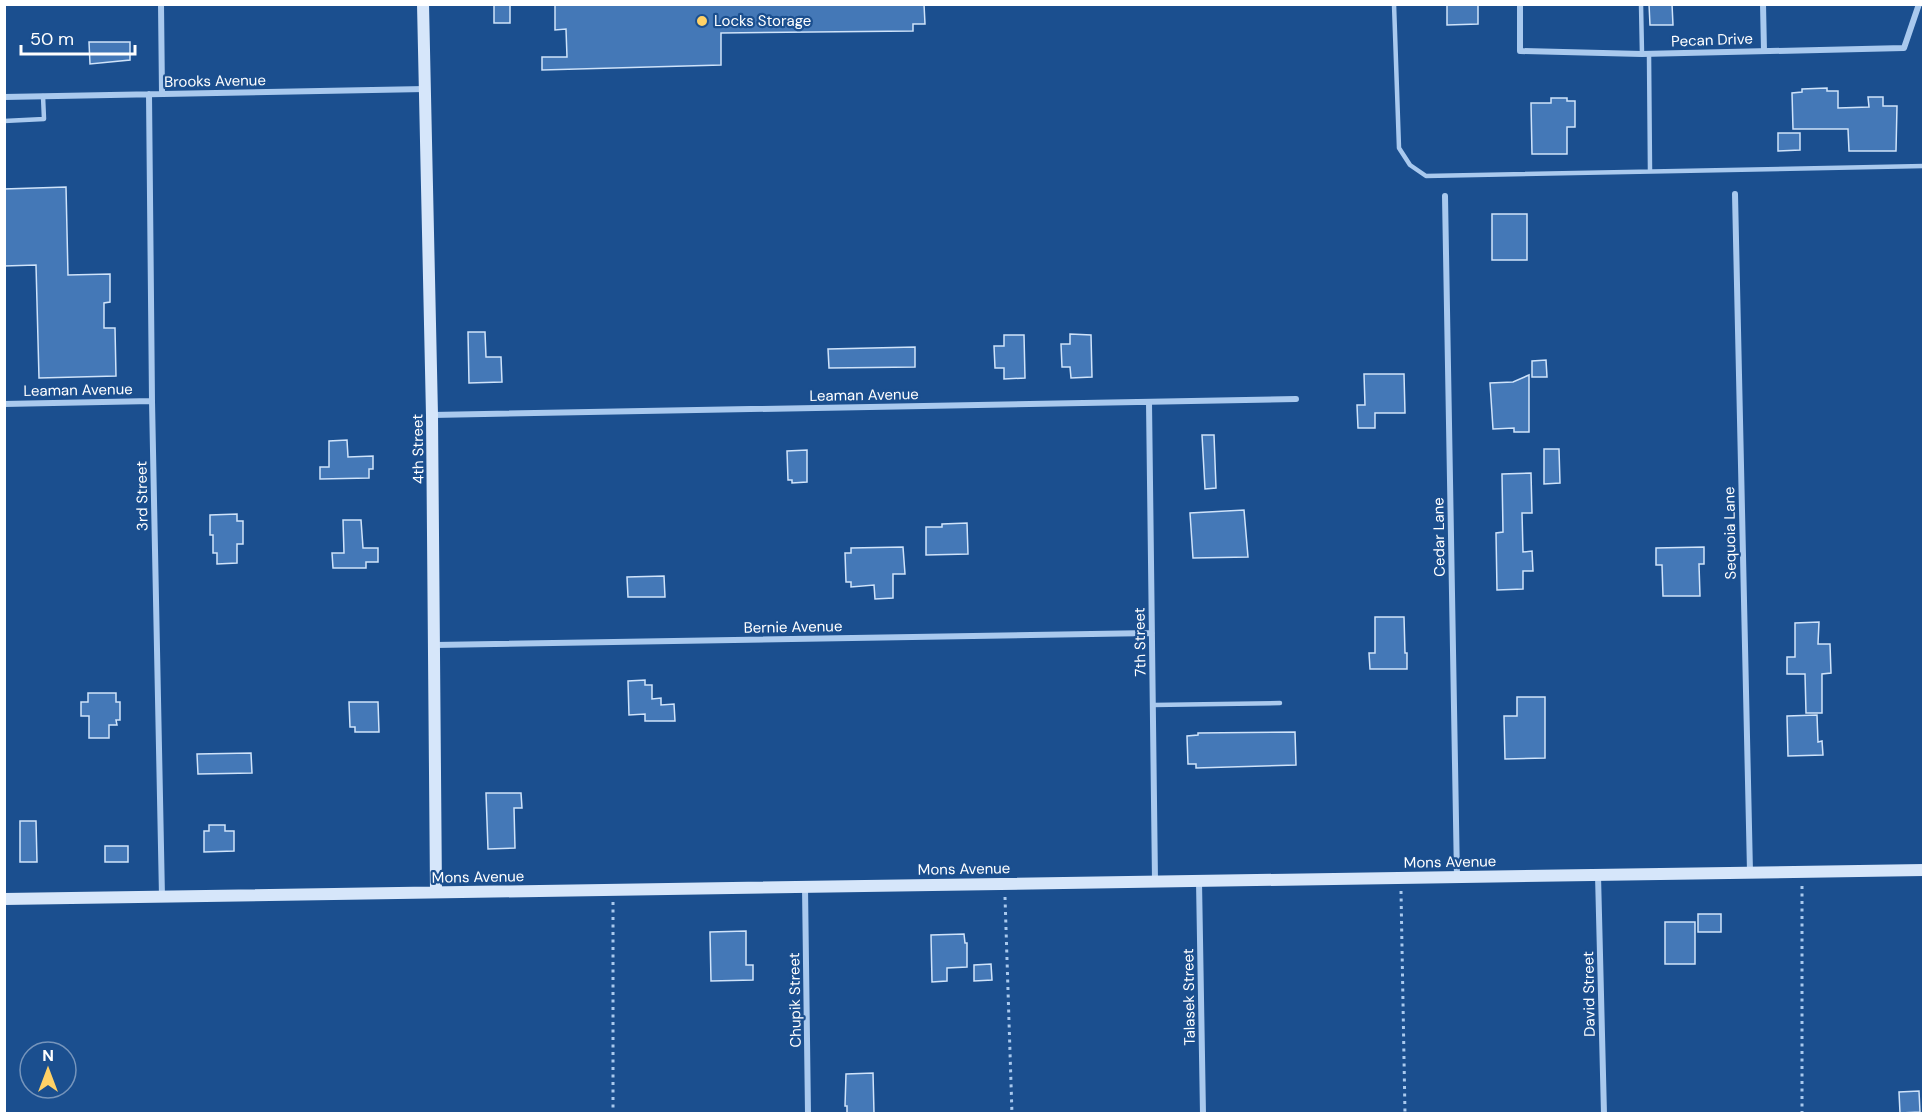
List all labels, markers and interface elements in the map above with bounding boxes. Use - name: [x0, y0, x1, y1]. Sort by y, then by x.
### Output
- place label: Locks Storage: [714, 11, 811, 31]
- marker: Locks Storage: [695, 14, 709, 28]
- scale bar: [21, 18, 135, 56]
- text: 50 m: [30, 27, 74, 51]
- street label: Pecan Drive: [1671, 29, 1753, 51]
- street label: Brooks Avenue: [164, 70, 266, 92]
- street label: Leaman Avenue: [23, 379, 133, 401]
- street label: Leaman Avenue: [809, 384, 919, 406]
- street label: 4th Street: [407, 414, 429, 484]
- street label: 3rd Street: [131, 461, 153, 531]
- street label: Sequoia Lane: [1719, 486, 1741, 580]
- street label: Cedar Lane: [1428, 497, 1450, 577]
- street label: 7th Street: [1129, 607, 1151, 677]
- street label: Bernie Avenue: [743, 616, 843, 638]
- street label: Mons Avenue: [1404, 851, 1496, 873]
- street label: Mons Avenue: [918, 858, 1010, 880]
- street label: Mons Avenue: [432, 866, 524, 888]
- street label: Talasek Street: [1178, 948, 1200, 1046]
- street label: David Street: [1578, 951, 1600, 1037]
- street label: Chupik Street: [784, 952, 806, 1048]
- north arrow: [18, 1040, 78, 1100]
- text: N: [42, 1045, 54, 1066]

